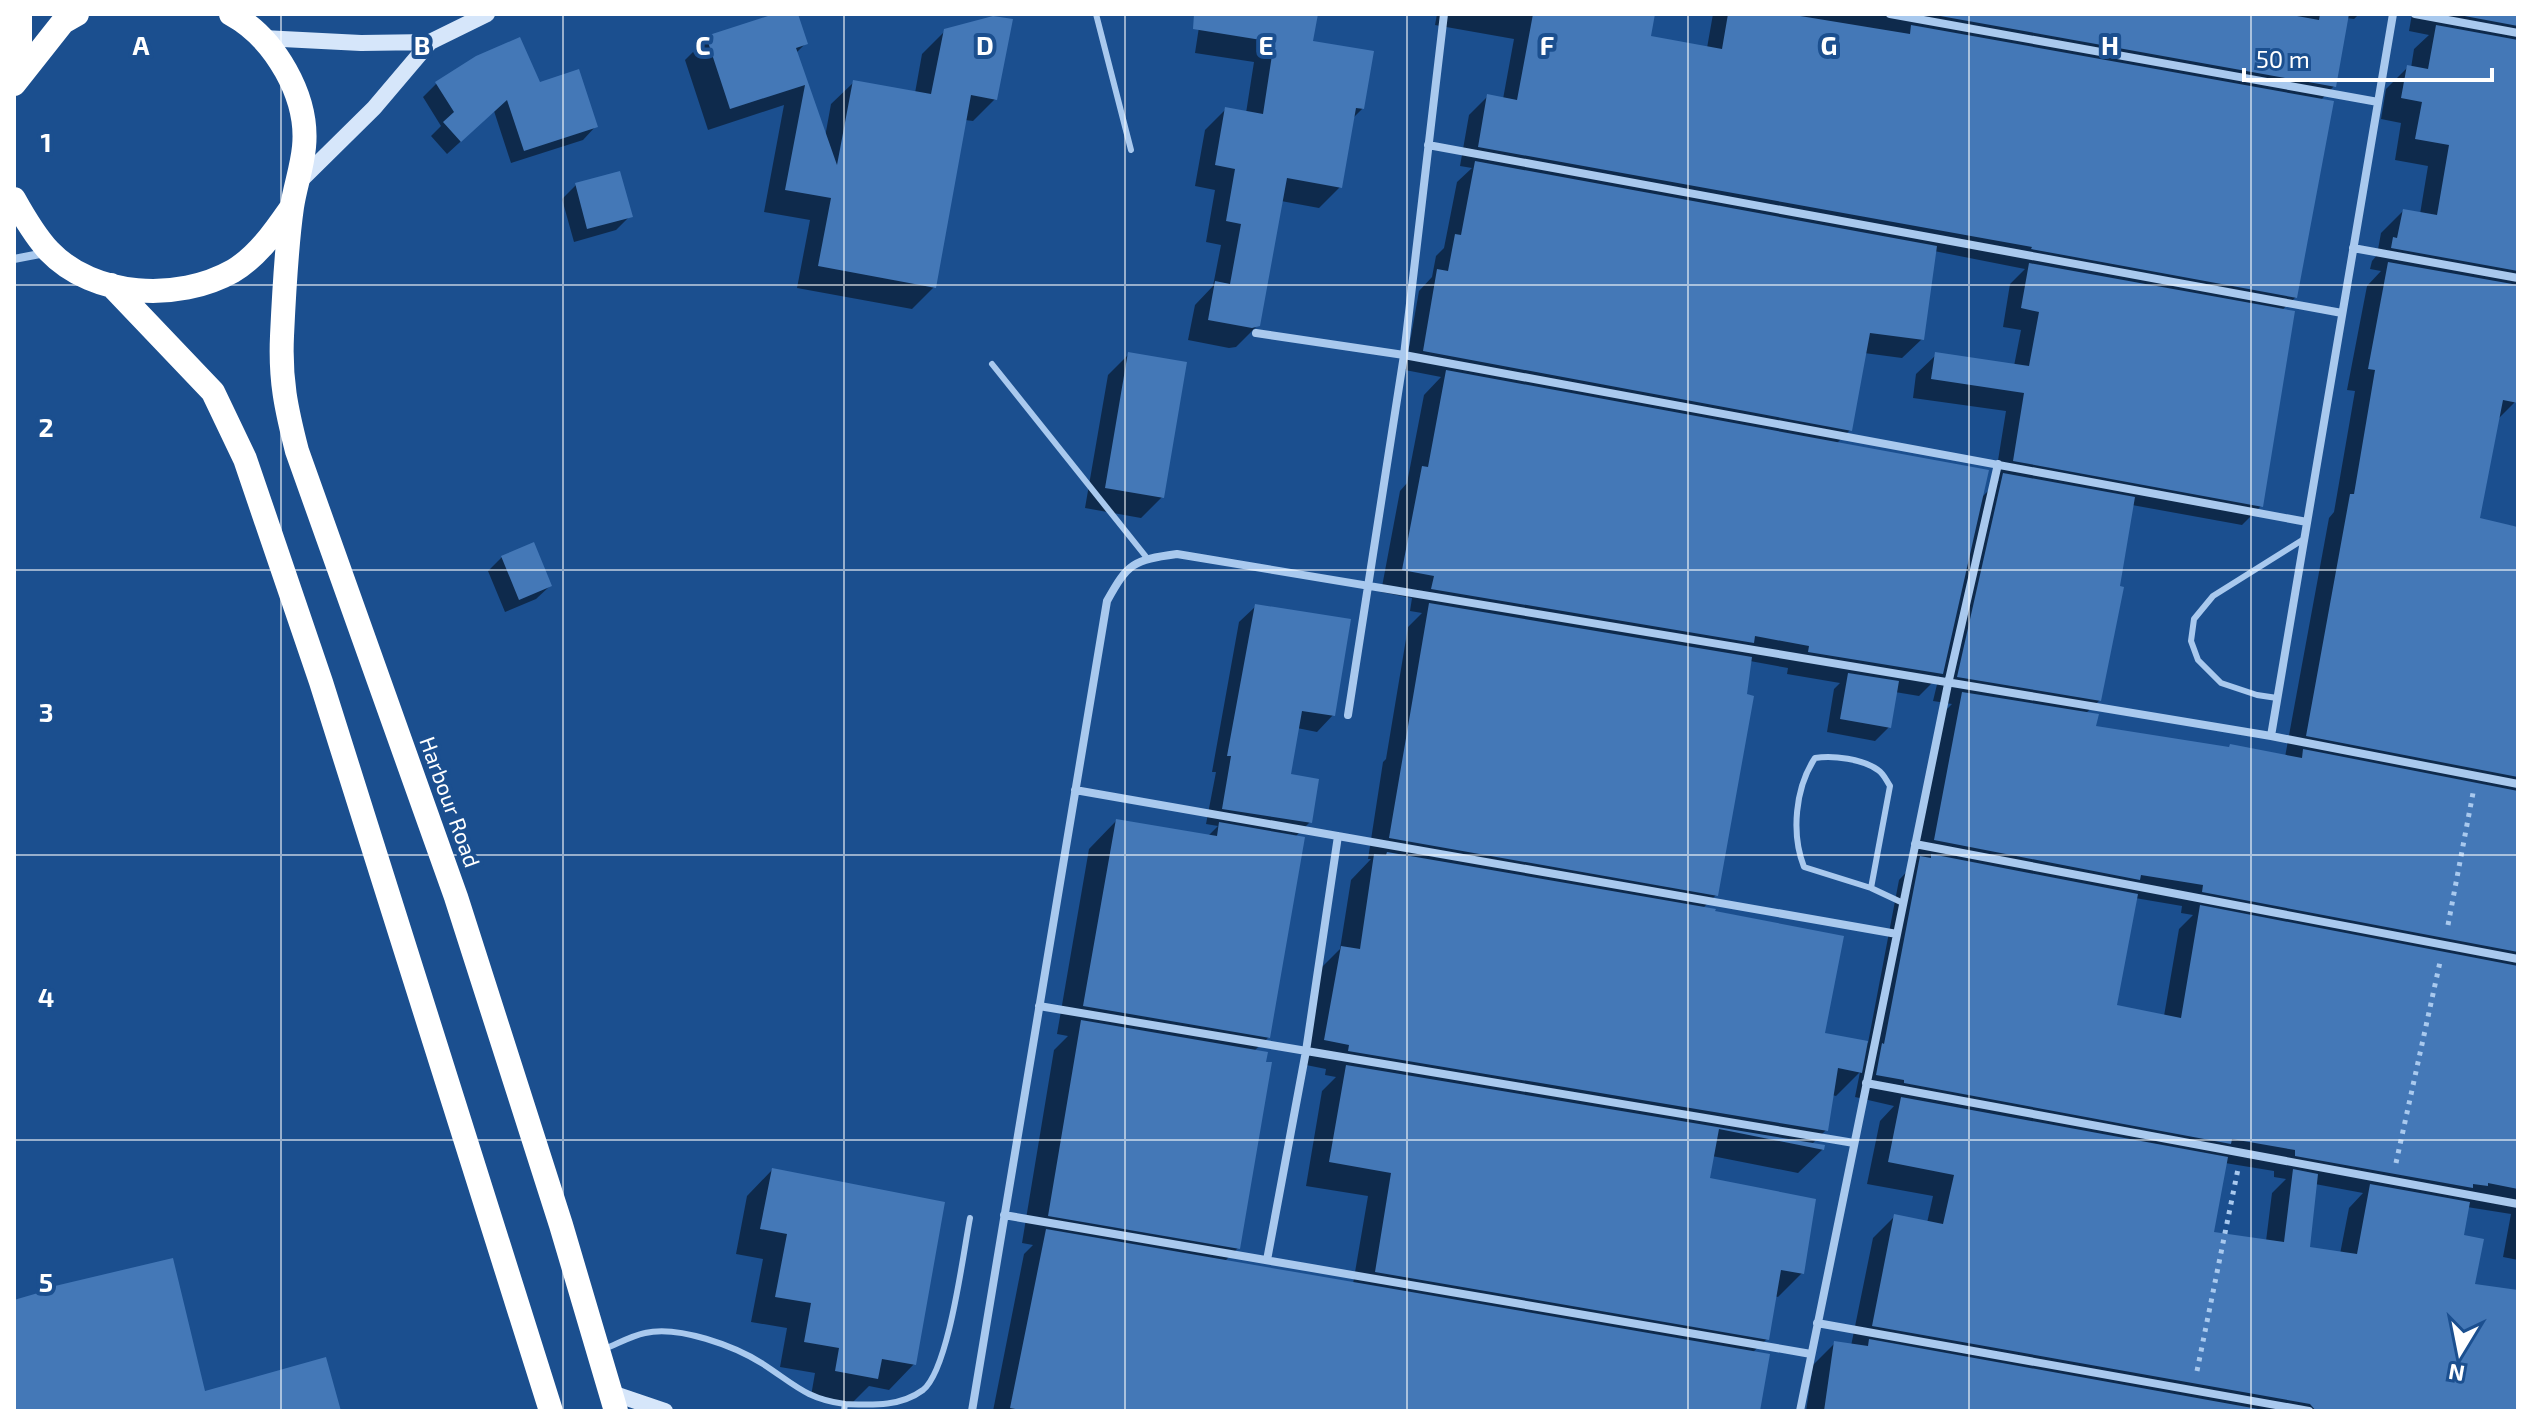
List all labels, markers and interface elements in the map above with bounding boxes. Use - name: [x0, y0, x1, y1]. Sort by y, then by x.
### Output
- text: A: [133, 29, 150, 60]
- text: B: [414, 29, 430, 60]
- text: C: [695, 29, 711, 60]
- text: D: [976, 29, 994, 60]
- text: E: [1258, 29, 1274, 60]
- text: F: [1540, 29, 1554, 60]
- text: G: [1821, 29, 1837, 60]
- text: H: [2101, 29, 2119, 60]
- scale bar: [2244, 32, 2492, 82]
- text: 50 m: [2256, 44, 2310, 73]
- text: 1: [40, 126, 52, 157]
- text: 2: [38, 411, 54, 442]
- text: 3: [39, 696, 53, 727]
- street label: Harbour Road: [415, 733, 487, 871]
- text: 4: [38, 981, 54, 1012]
- text: 5: [39, 1266, 53, 1297]
- north arrow: [2420, 1313, 2500, 1393]
- text: N: [2446, 1359, 2466, 1388]

